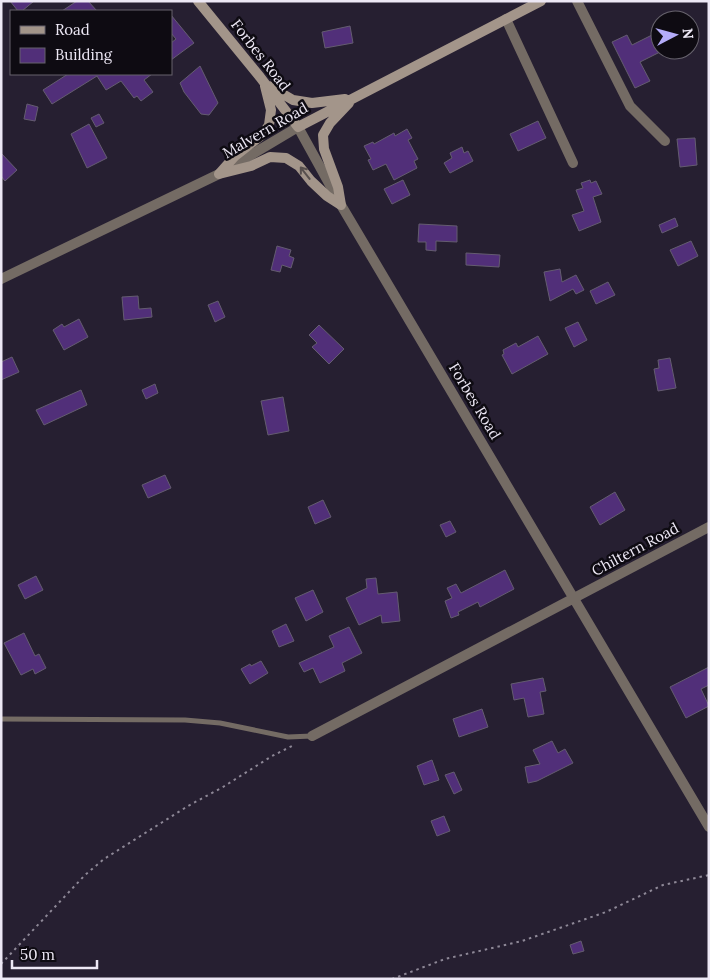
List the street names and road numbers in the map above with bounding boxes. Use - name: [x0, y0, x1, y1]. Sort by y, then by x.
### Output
- street label: Forbes Road: [227, 15, 295, 95]
- street label: Malvern Road: [219, 98, 311, 162]
- street label: Forbes Road: [445, 359, 505, 443]
- street label: Chiltern Road: [588, 518, 682, 580]

